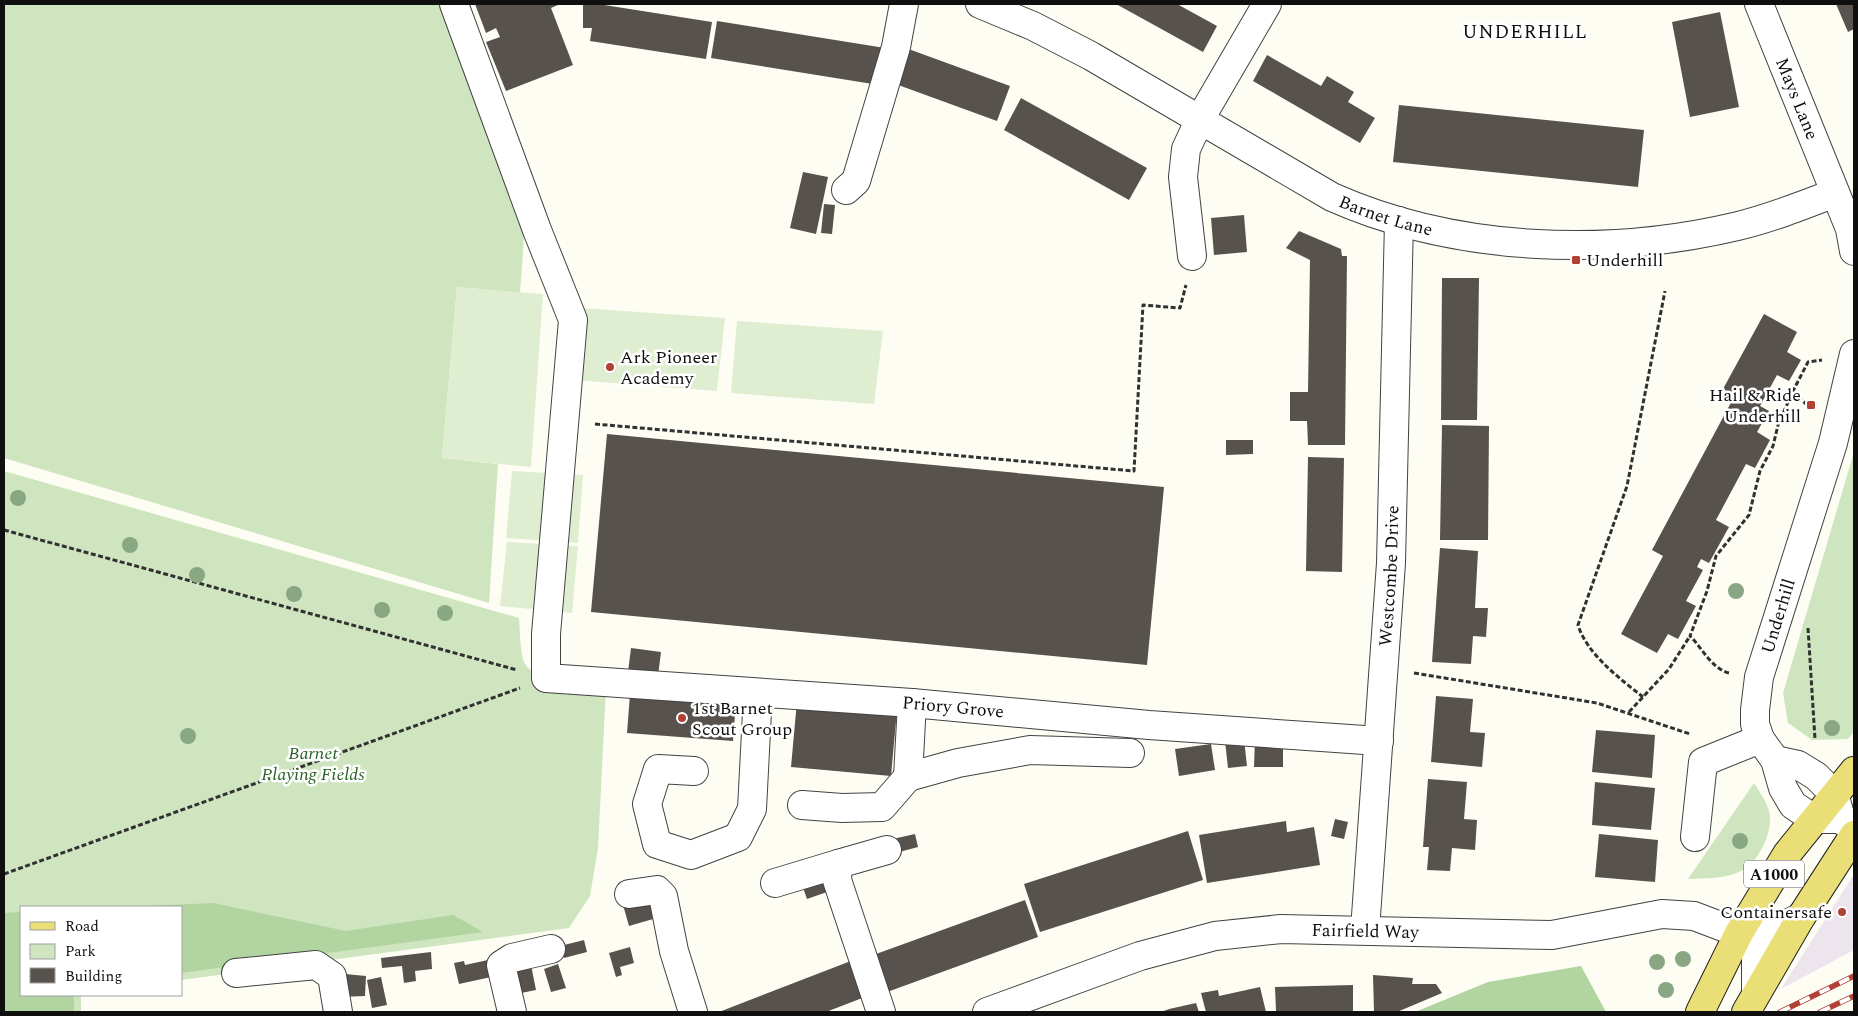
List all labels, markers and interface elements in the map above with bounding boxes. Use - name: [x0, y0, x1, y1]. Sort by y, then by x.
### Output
- district label: UNDERHILL: [1462, 18, 1588, 47]
- street label: Mays Lane: [1768, 54, 1825, 144]
- street label: Barnet Lane: [1334, 188, 1435, 243]
- place label: Underhill: [1586, 247, 1663, 274]
- marker: Underhill: [1570, 254, 1582, 266]
- place label: Ark Pioneer Academy: [620, 344, 717, 392]
- marker: Ark Pioneer Academy: [604, 361, 616, 373]
- place label: Hail & Ride Underhill: [1709, 382, 1801, 430]
- marker: Hail & Ride Underhill: [1805, 399, 1817, 411]
- street label: Westcombe Drive: [1372, 505, 1406, 647]
- street label: Underhill: [1754, 575, 1803, 657]
- street label: Priory Grove: [901, 689, 1005, 725]
- place label: 1st Barnet Scout Group: [692, 695, 792, 743]
- marker: 1st Barnet Scout Group: [676, 712, 688, 724]
- park label: Barnet Playing Fields: [261, 740, 365, 788]
- road number: A1000: [1744, 861, 1804, 888]
- place label: Containersafe: [1720, 899, 1832, 926]
- legend: [20, 906, 182, 996]
- marker: Containersafe: [1836, 906, 1848, 918]
- text: Road: [65, 915, 99, 938]
- street label: Fairfield Way: [1311, 917, 1420, 946]
- text: Park: [65, 940, 96, 963]
- text: Building: [65, 965, 122, 988]

